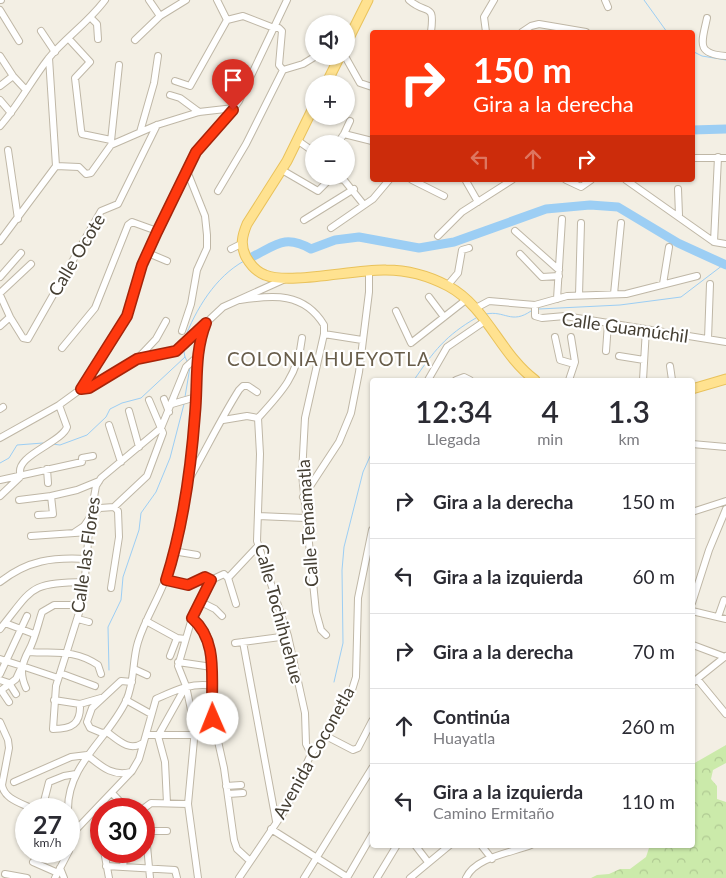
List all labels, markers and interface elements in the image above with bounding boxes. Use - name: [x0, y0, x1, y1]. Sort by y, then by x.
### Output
- map controls: [305, 15, 355, 185]
- button: sound: [305, 15, 355, 65]
- text: 150 m: [473, 48, 572, 90]
- icon: right: [390, 50, 455, 115]
- pin: [212, 59, 254, 110]
- icon: arrive: [219, 66, 247, 94]
- button: +: [305, 75, 355, 125]
- text: Gira a la derecha: [473, 90, 634, 117]
- button: −: [305, 135, 355, 185]
- icon: left: [466, 145, 494, 173]
- icon: ahead: [519, 145, 547, 173]
- icon: right: [572, 145, 600, 173]
- street label: Calle Ocote: [43, 209, 109, 300]
- street label: Calle Guamúchil: [560, 307, 690, 347]
- district label: COLONIA HUEYOTLA: [227, 347, 431, 370]
- text: 12:34: [415, 393, 492, 429]
- text: 4: [541, 393, 559, 429]
- text: 1.3: [608, 393, 650, 429]
- text: Llegada: [427, 429, 480, 448]
- text: min: [537, 429, 563, 448]
- text: km: [618, 429, 640, 448]
- street label: Calle Temamatla: [292, 458, 322, 588]
- icon: right: [390, 487, 418, 515]
- text: Gira a la derecha: [433, 490, 573, 513]
- text: 150 m: [621, 490, 675, 513]
- street label: Calle las Flores: [66, 495, 104, 614]
- street label: Calle Tochihuehue: [251, 541, 309, 686]
- icon: left: [390, 562, 418, 590]
- text: Gira a la izquierda: [433, 565, 583, 588]
- text: 60 m: [632, 565, 675, 588]
- icon: right: [390, 637, 418, 665]
- text: Gira a la derecha: [433, 640, 573, 663]
- text: 70 m: [632, 640, 675, 663]
- street label: Avenida Coconetla: [268, 683, 359, 822]
- position arrow: [186, 692, 238, 744]
- text: Continúa: [433, 705, 510, 728]
- icon: ahead: [390, 712, 418, 740]
- text: 260 m: [621, 715, 675, 738]
- text: Huayatla: [433, 728, 495, 747]
- text: Gira a la izquierda: [433, 780, 583, 803]
- icon: left: [390, 787, 418, 815]
- text: 110 m: [621, 790, 675, 813]
- speed limit sign: 30: [90, 798, 155, 863]
- text: Camino Ermitaño: [433, 803, 554, 822]
- text: 27: [33, 809, 62, 839]
- text: km/h: [33, 835, 62, 850]

